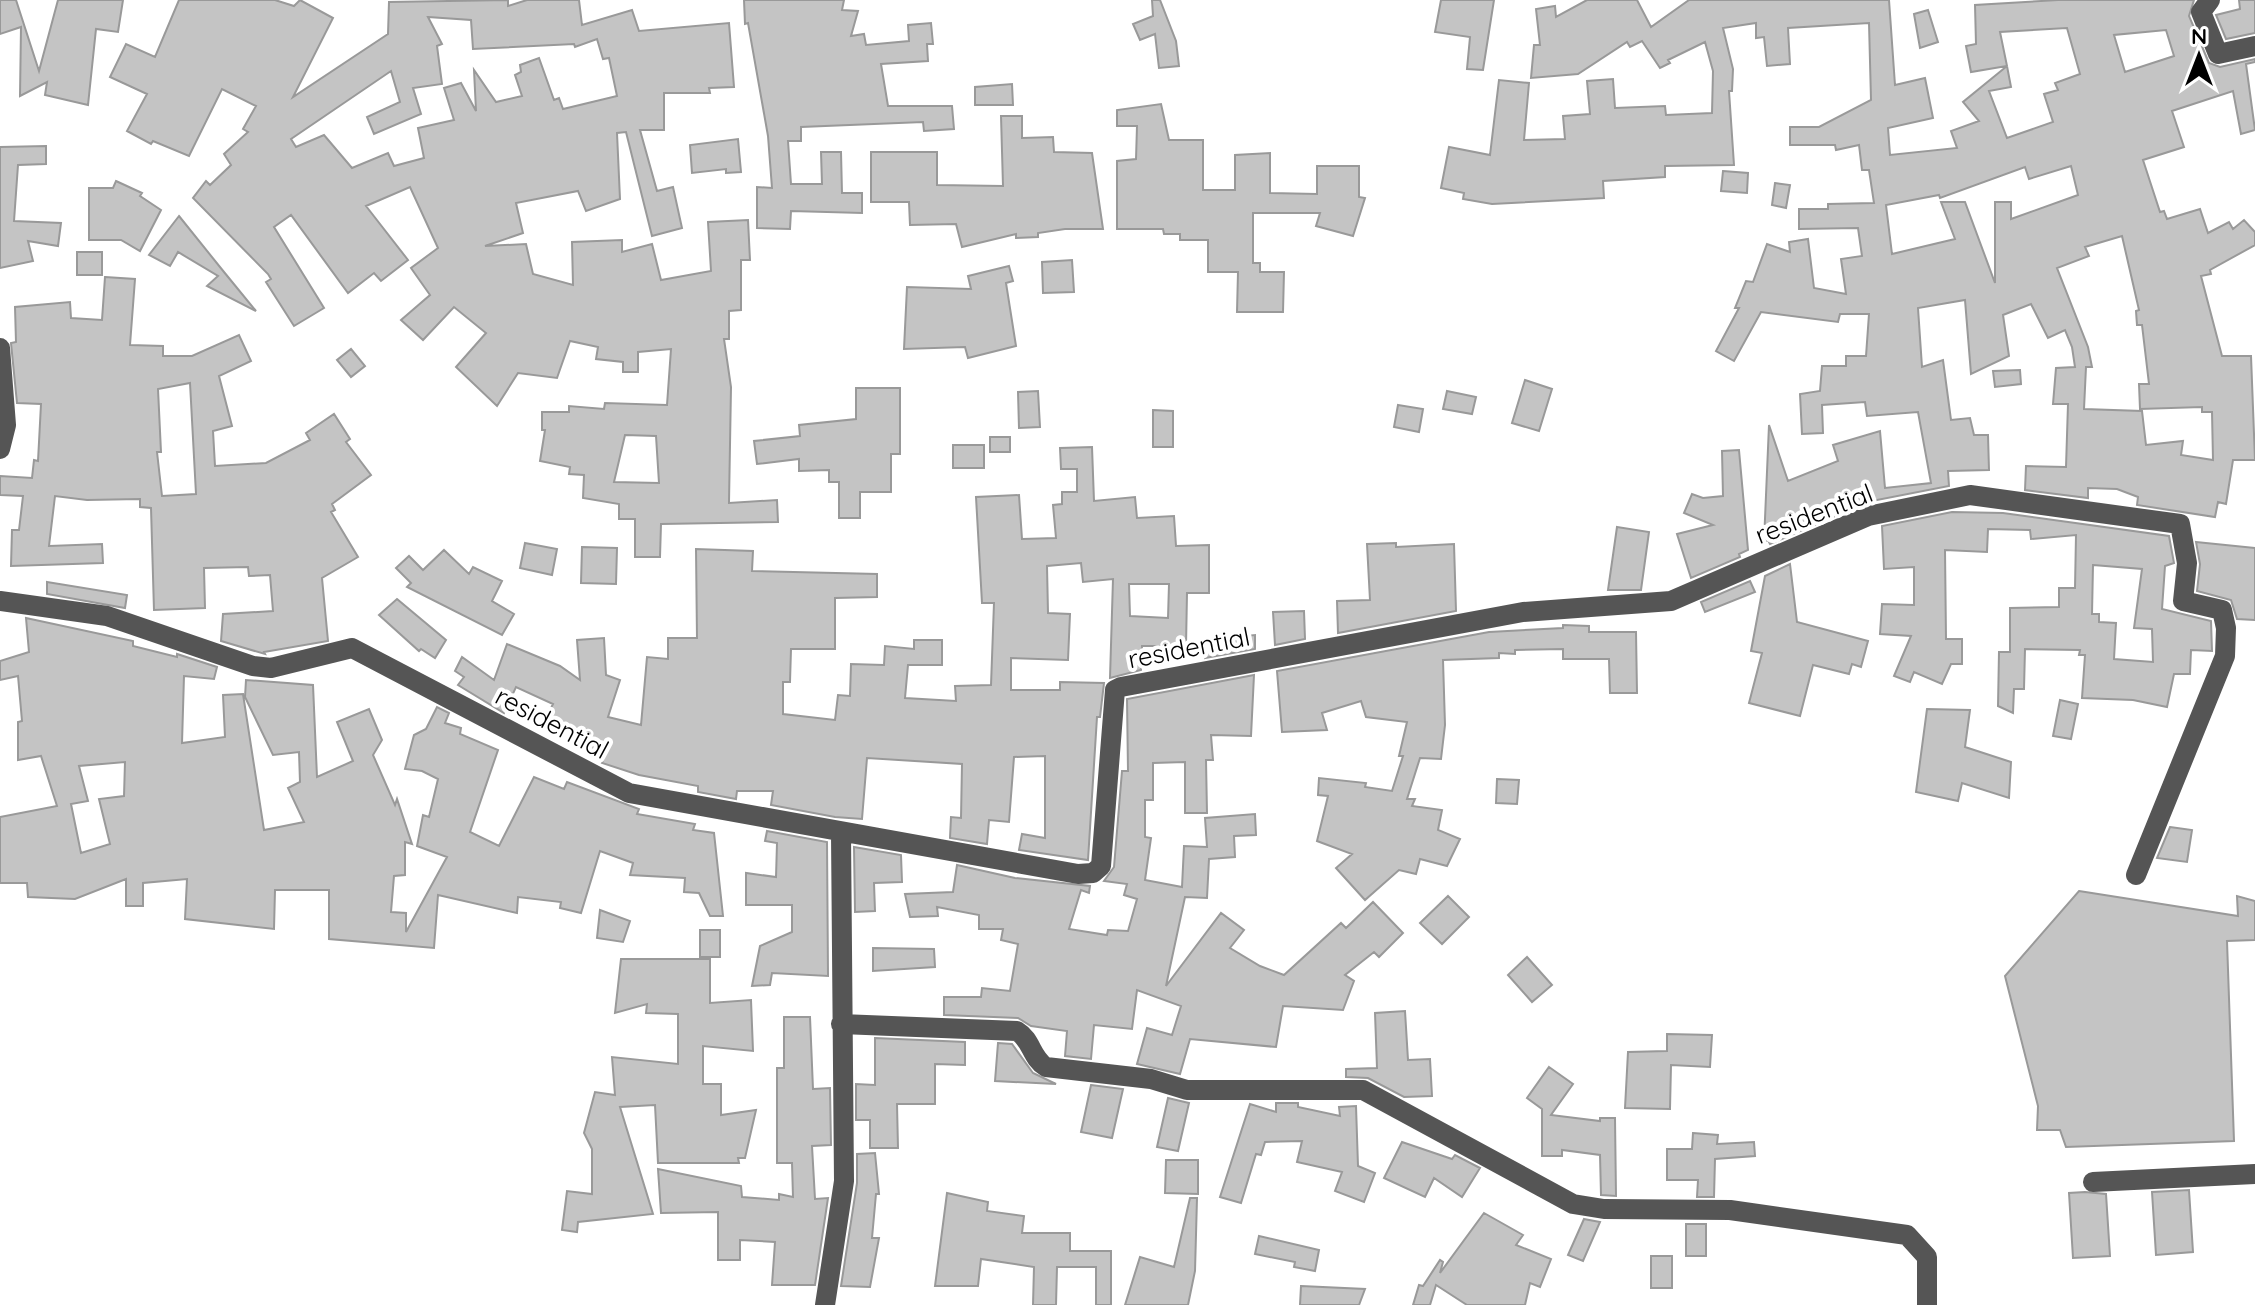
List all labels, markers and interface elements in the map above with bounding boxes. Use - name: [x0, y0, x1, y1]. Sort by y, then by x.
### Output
- north arrow: [2159, 16, 2239, 96]
- text: N: [2191, 22, 2207, 50]
- street label: residential: [1750, 476, 1877, 551]
- street label: residential: [1125, 620, 1253, 675]
- street label: residential: [490, 679, 614, 766]

